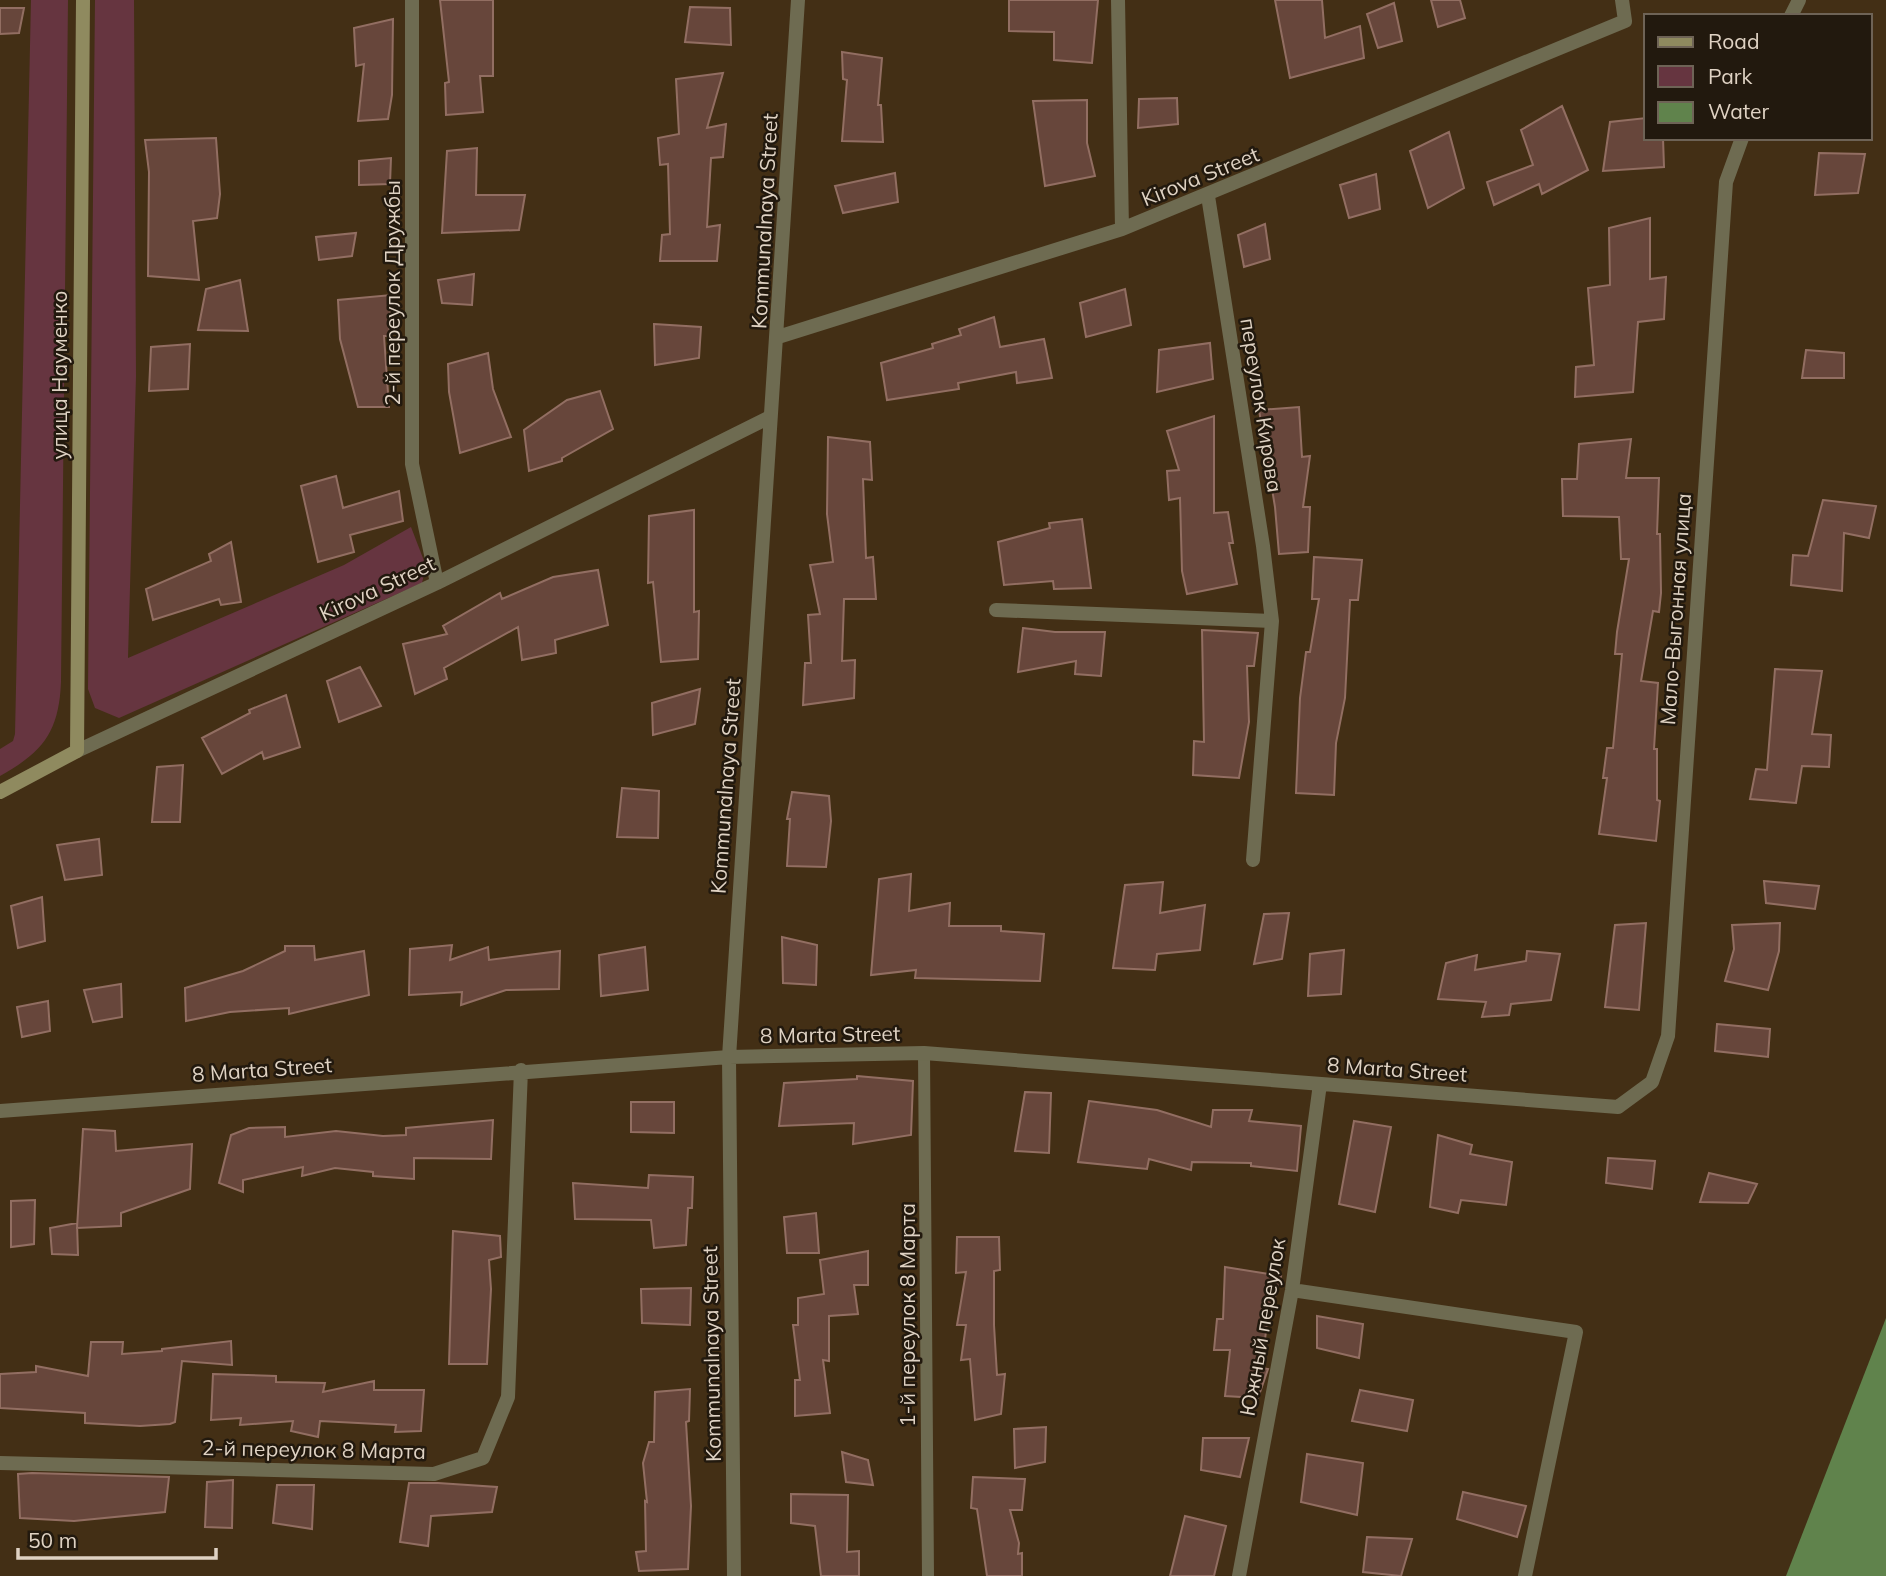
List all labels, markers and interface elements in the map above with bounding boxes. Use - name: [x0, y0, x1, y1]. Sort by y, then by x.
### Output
- legend: [1644, 14, 1872, 140]
- text: Road: [1708, 28, 1759, 54]
- text: Park: [1708, 63, 1752, 89]
- text: Water: [1708, 98, 1769, 124]
- street label: Kommunalnaya Street: [745, 113, 783, 329]
- street label: Kirova Street: [1137, 141, 1263, 211]
- street label: 2-й переулок Дружбы: [379, 180, 405, 406]
- street label: улица Науменко: [46, 291, 72, 459]
- street label: переулок Кирова: [1235, 316, 1289, 494]
- street label: Мало-Выгонная улица: [1654, 492, 1696, 726]
- street label: Kirova Street: [315, 550, 439, 626]
- street label: Kommunalnaya Street: [705, 677, 745, 895]
- street label: 8 Marta Street: [760, 1020, 900, 1048]
- street label: 8 Marta Street: [191, 1051, 333, 1087]
- street label: 8 Marta Street: [1326, 1051, 1468, 1087]
- street label: 1-й переулок 8 Марта: [894, 1203, 920, 1427]
- street label: Южный переулок: [1234, 1235, 1291, 1418]
- street label: Kommunalnaya Street: [696, 1246, 726, 1462]
- street label: 2-й переулок 8 Марта: [202, 1434, 426, 1464]
- scale bar: [18, 1516, 215, 1560]
- text: 50 m: [28, 1527, 77, 1553]

